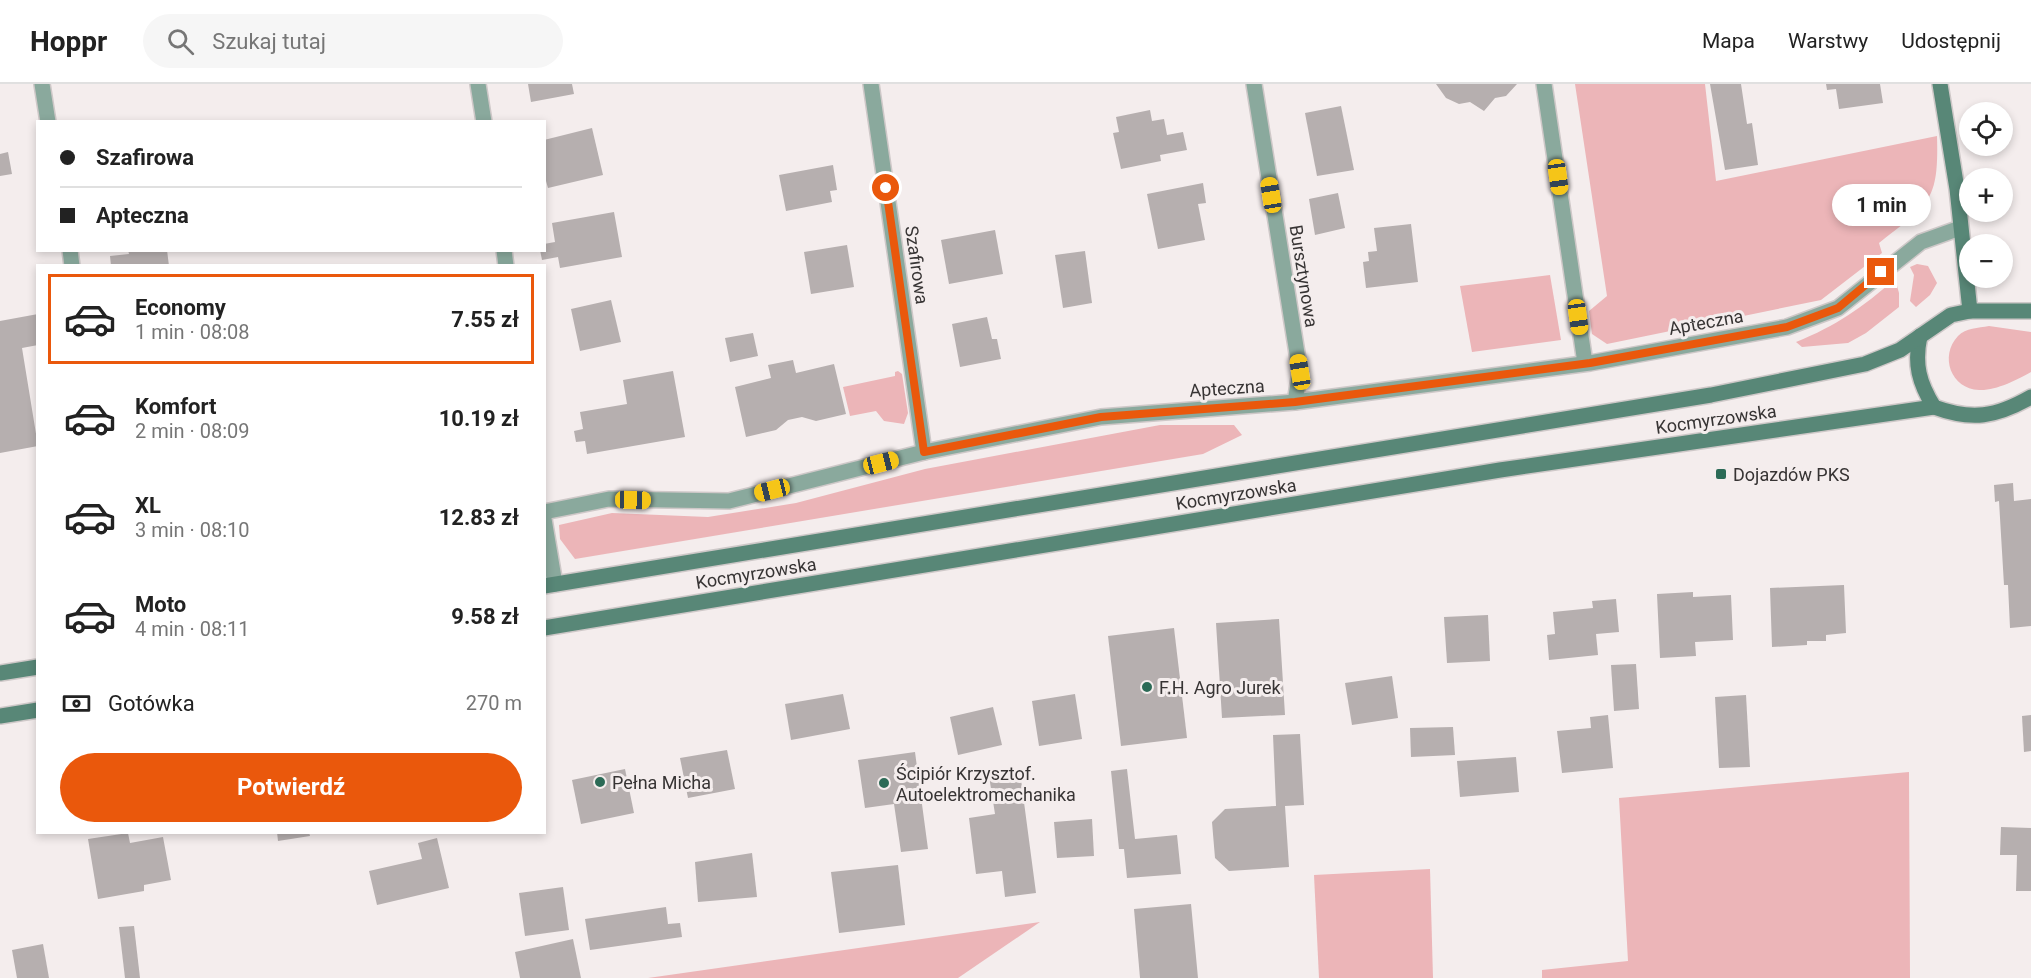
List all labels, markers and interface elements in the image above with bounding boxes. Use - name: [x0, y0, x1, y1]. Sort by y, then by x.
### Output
- search box: [143, 14, 563, 68]
- text: Hoppr: [30, 25, 107, 58]
- icon: search: [164, 25, 197, 58]
- text: Szukaj tutaj: [212, 29, 326, 54]
- text: Mapa: [1702, 29, 1755, 53]
- text: Warstwy: [1788, 29, 1868, 53]
- text: Udostępnij: [1901, 29, 2001, 53]
- map controls: [1959, 102, 2013, 288]
- button: locate: [1959, 102, 2013, 156]
- text: Szafirowa: [96, 145, 194, 170]
- car: [1547, 158, 1569, 196]
- button: +: [1959, 168, 2013, 222]
- route start: [872, 174, 899, 201]
- car: [1259, 176, 1283, 214]
- callout: 1 min: [1832, 185, 1930, 227]
- text: 1 min: [1856, 193, 1907, 217]
- text: Apteczna: [96, 203, 189, 228]
- street label: Bursztynowa: [1286, 223, 1322, 329]
- street label: Szafirowa: [901, 224, 933, 306]
- button: −: [1959, 234, 2013, 288]
- route end: [1867, 258, 1894, 285]
- icon: car: [63, 292, 117, 346]
- text: Economy: [135, 295, 226, 320]
- car: [1567, 298, 1589, 336]
- street label: Apteczna: [1667, 305, 1745, 339]
- text: 7.55 zł: [451, 307, 519, 332]
- text: 1 min · 08:08: [135, 320, 250, 344]
- car: [1288, 353, 1312, 391]
- street label: Apteczna: [1189, 375, 1265, 401]
- icon: car: [63, 391, 117, 445]
- text: Komfort: [135, 394, 217, 419]
- street label: Kocmyrzowska: [1654, 400, 1778, 438]
- text: 10.19 zł: [439, 406, 519, 431]
- text: 2 min · 08:09: [135, 419, 250, 443]
- car: [861, 450, 901, 476]
- place label: Dojazdów PKS: [1733, 464, 1850, 485]
- marker: Dojazdów PKS: [1714, 467, 1728, 481]
- street label: Kocmyrzowska: [1174, 474, 1298, 514]
- car: [752, 477, 792, 503]
- icon: car: [63, 490, 117, 544]
- car: [615, 491, 651, 509]
- text: XL: [135, 493, 161, 518]
- text: 12.83 zł: [439, 505, 519, 530]
- text: 3 min · 08:10: [135, 518, 250, 542]
- street label: Kocmyrzowska: [694, 553, 818, 593]
- icon: car: [63, 589, 117, 643]
- text: Moto: [135, 592, 186, 617]
- text: 9.58 zł: [451, 604, 519, 629]
- text: 4 min · 08:11: [135, 617, 250, 641]
- place label: F.H. Agro Jurek: [1159, 677, 1282, 698]
- marker: F.H. Agro Jurek: [1140, 680, 1154, 694]
- icon: cash: [60, 687, 93, 720]
- text: Gotówka: [108, 691, 195, 716]
- text: 270 m: [466, 691, 522, 715]
- button: Potwierdź: [60, 753, 522, 822]
- place label: Ścipiór Krzysztof. Autoelektromechanika: [896, 763, 1076, 805]
- place label: Pełna Micha: [612, 772, 711, 793]
- marker: Pełna Micha: [593, 775, 607, 789]
- marker: Ścipiór Krzysztof. Autoelektromechanika: [877, 776, 891, 790]

